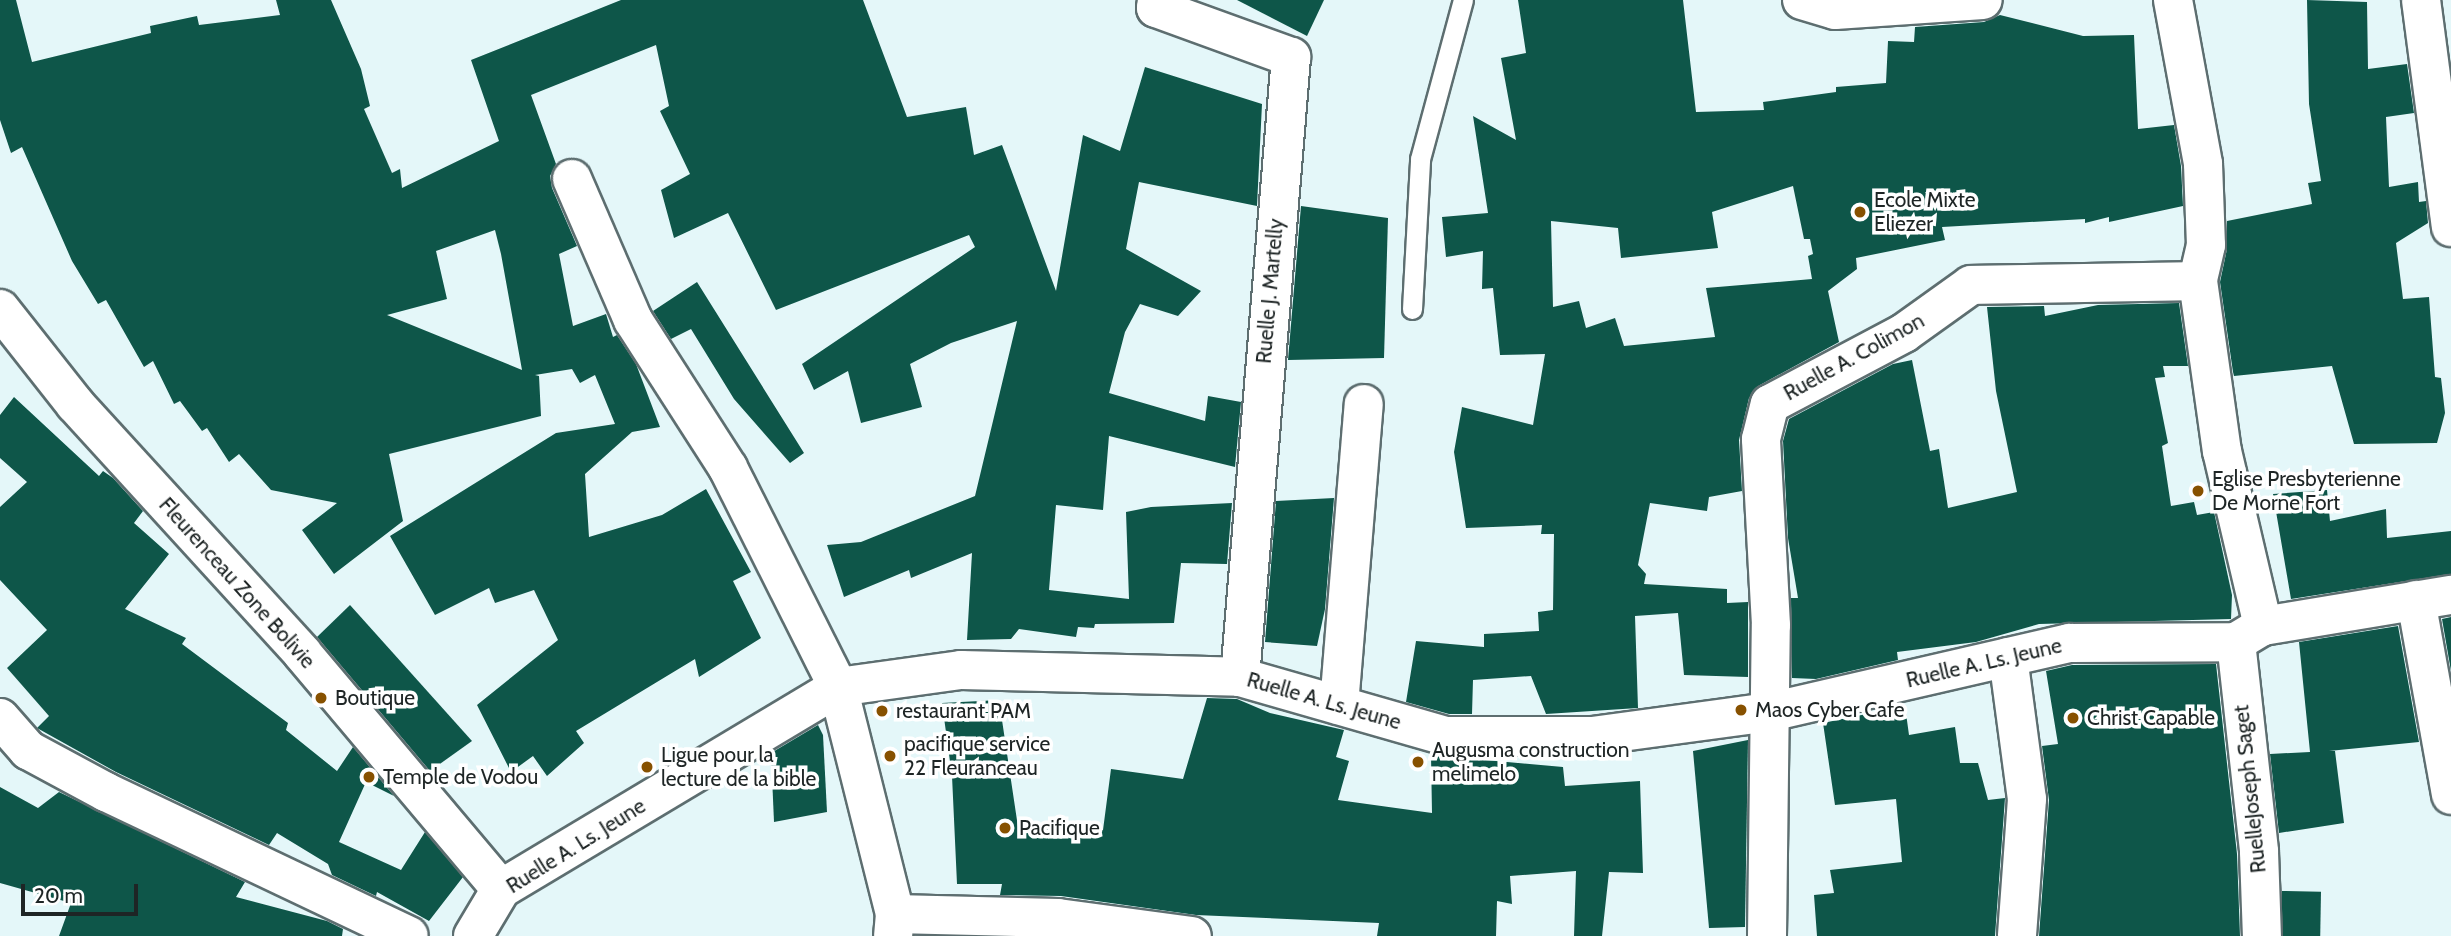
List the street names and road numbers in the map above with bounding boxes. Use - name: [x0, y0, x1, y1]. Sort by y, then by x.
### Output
- street label: Ruelle J. Martelly: [1251, 217, 1289, 365]
- street label: Ruelle A. Colimon: [1779, 308, 1929, 406]
- street label: Fleurenceau Zone Bolivie: [154, 492, 320, 674]
- street label: Ruelle A. Ls. Jeune: [1904, 633, 2064, 693]
- street label: Ruelle A. Ls. Jeune: [1244, 667, 1404, 735]
- street label: RuelleJoseph Saget: [2229, 704, 2271, 874]
- street label: Ruelle A. Ls. Jeune: [502, 793, 650, 899]

